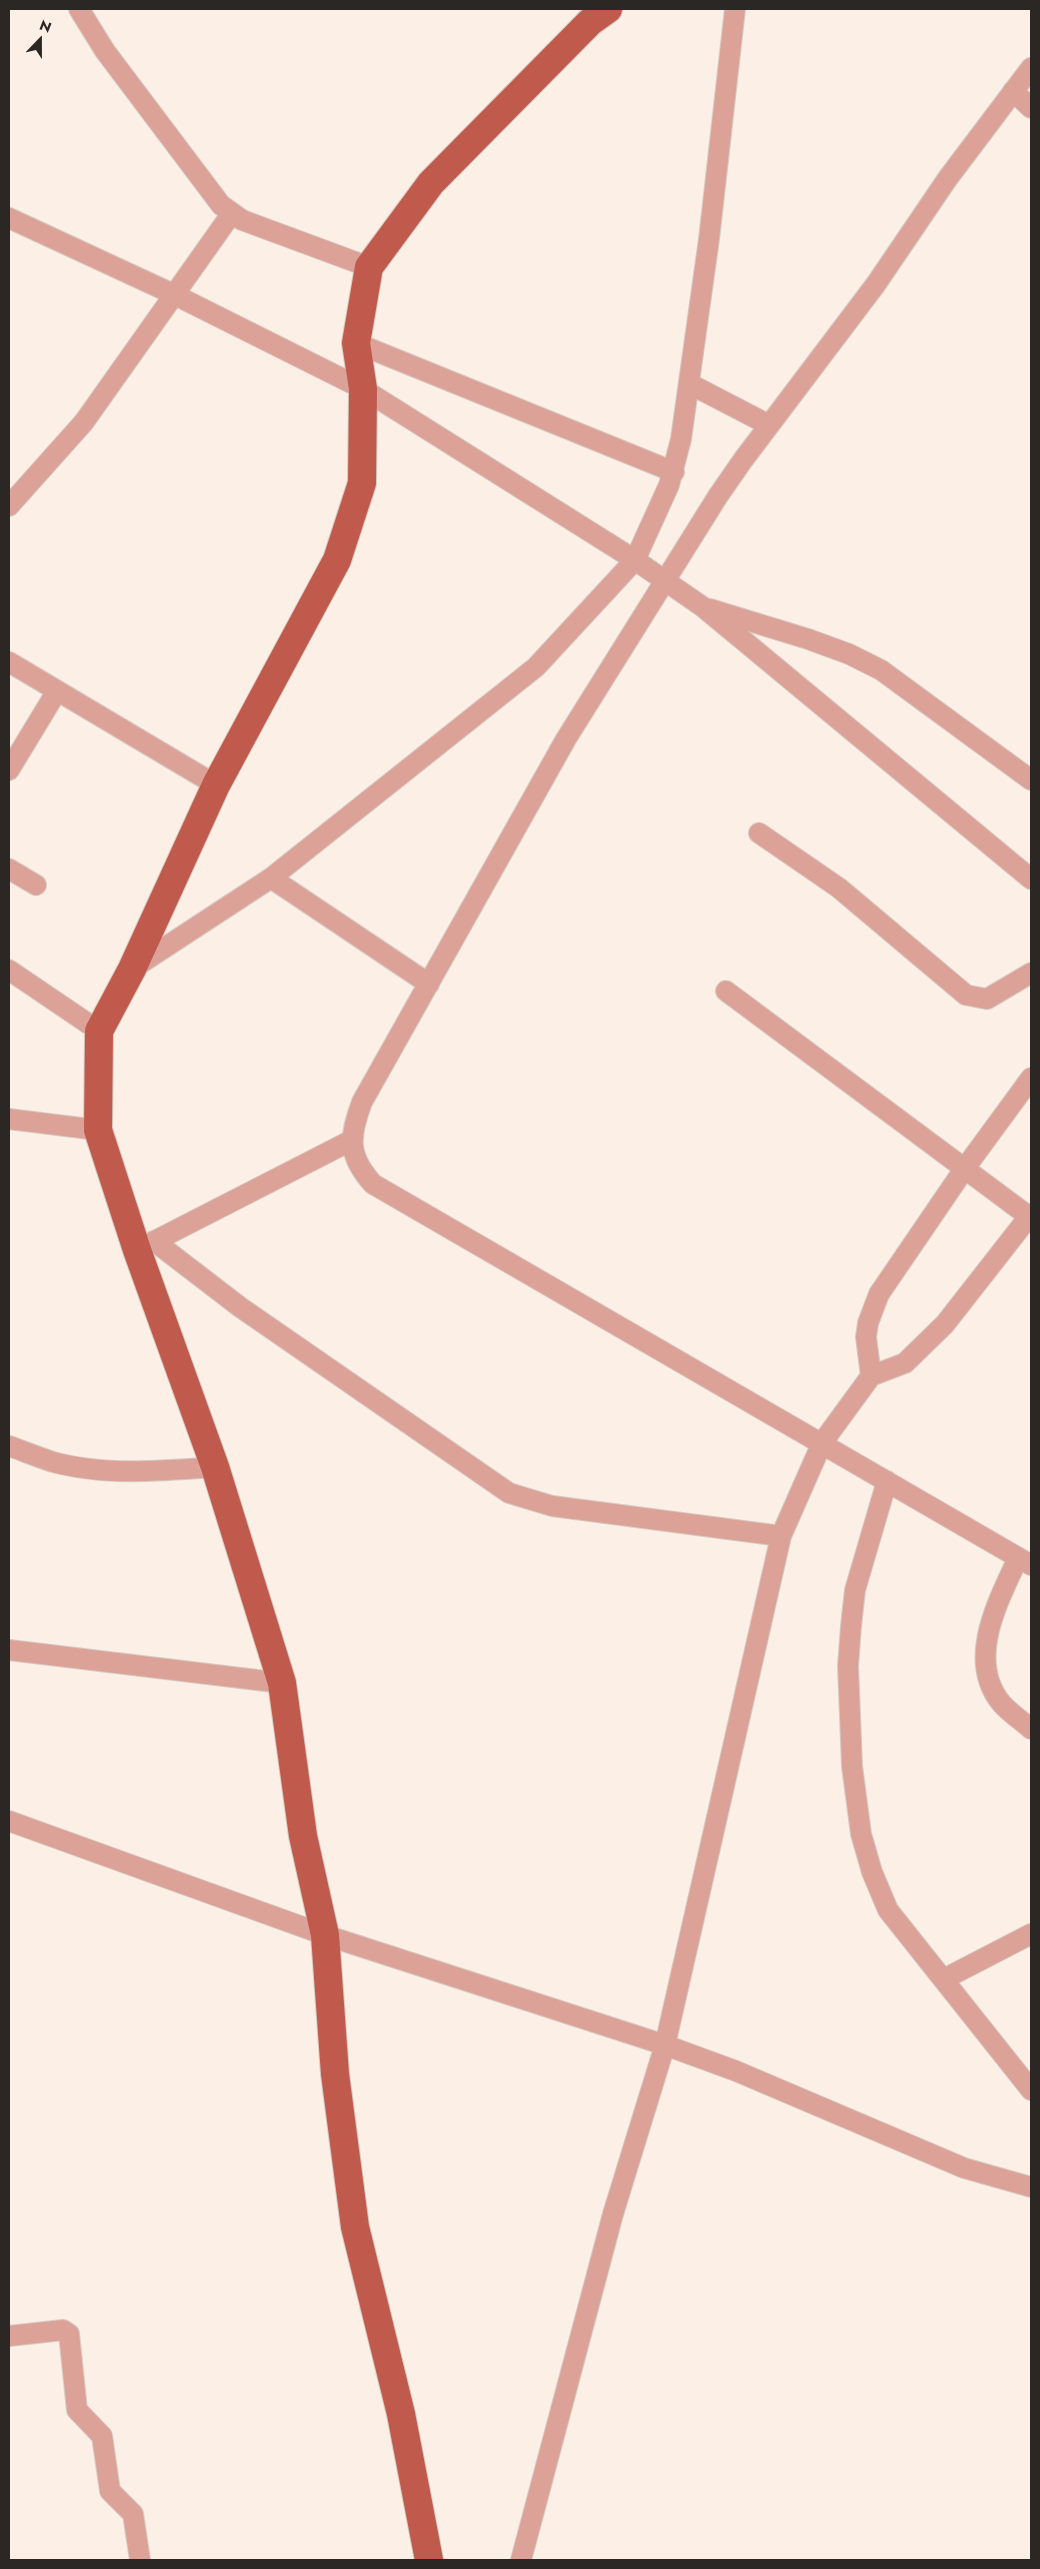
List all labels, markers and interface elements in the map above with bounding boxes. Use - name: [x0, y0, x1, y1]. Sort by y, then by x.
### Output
- north arrow: [15, 15, 65, 65]
- text: N: [37, 15, 55, 37]

